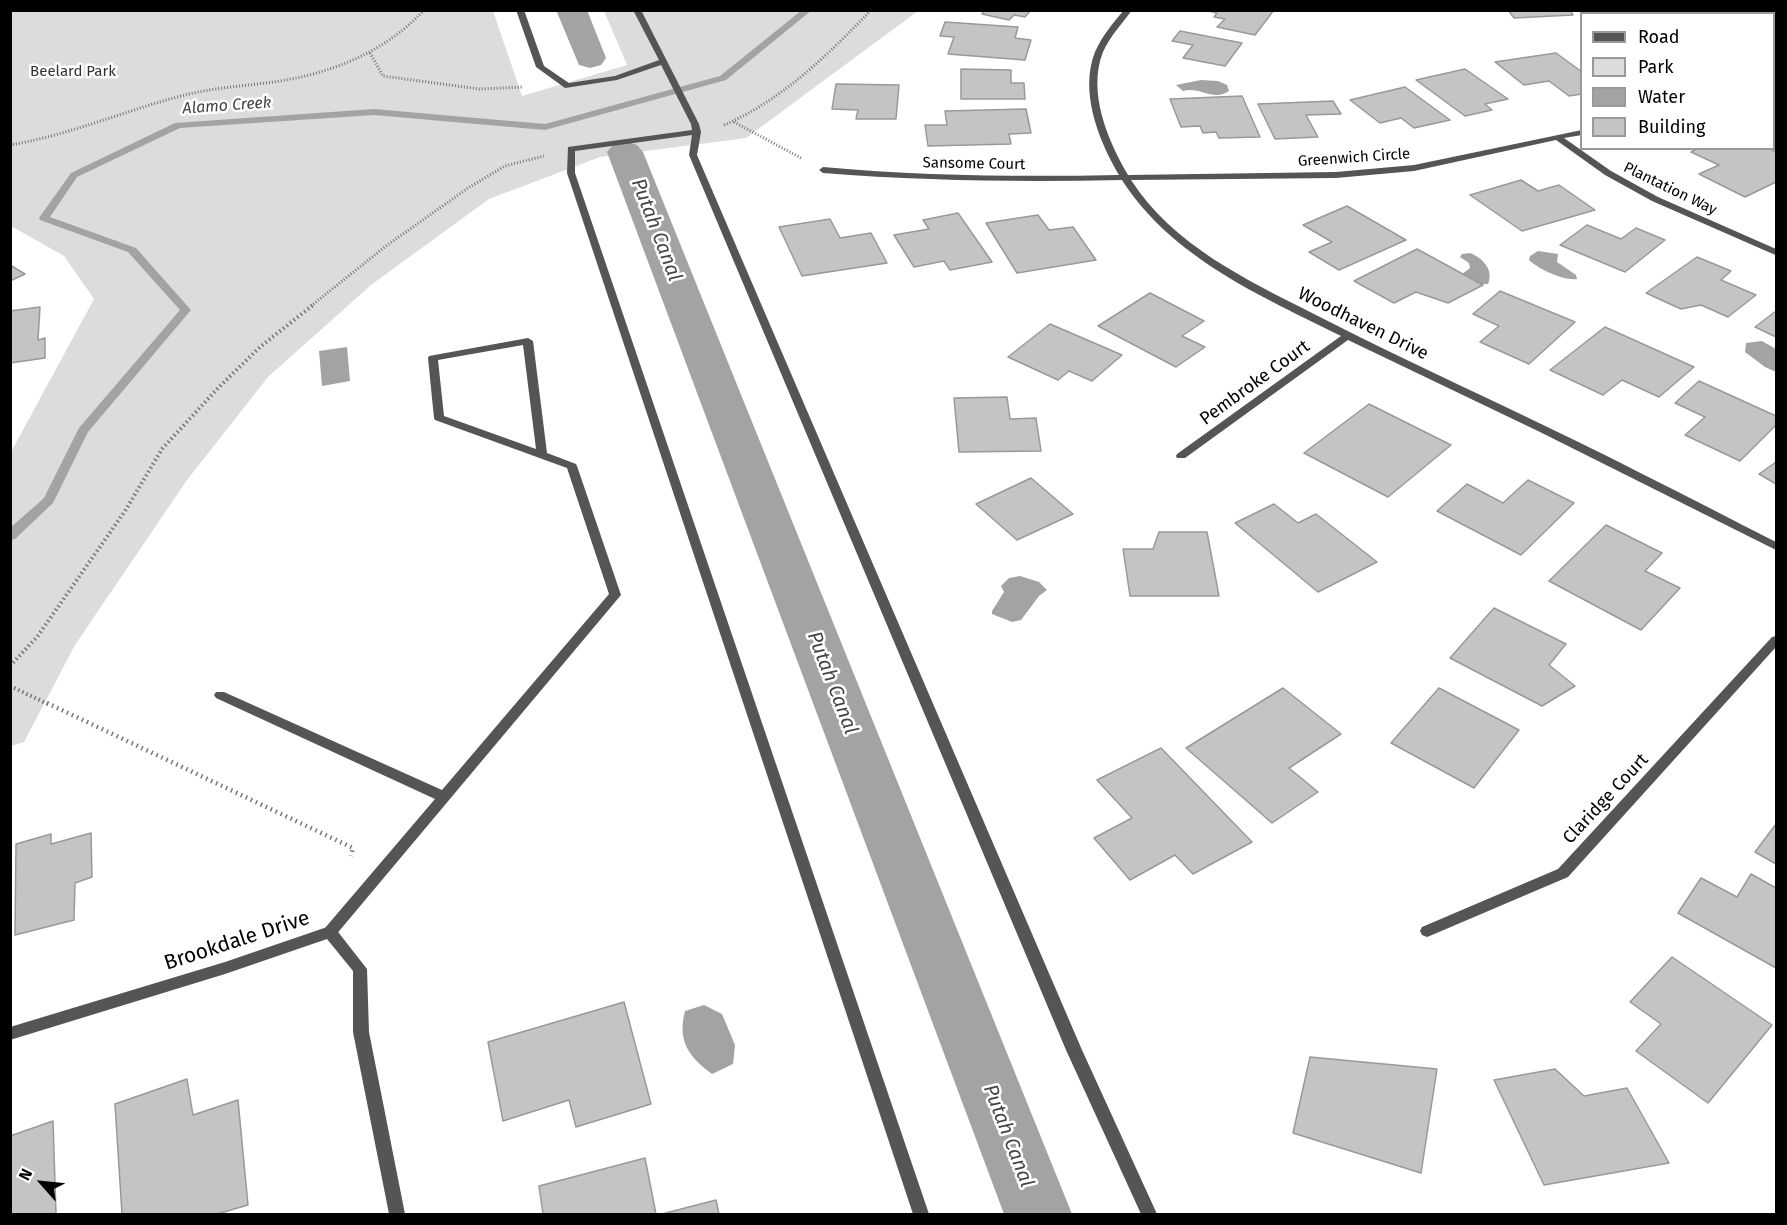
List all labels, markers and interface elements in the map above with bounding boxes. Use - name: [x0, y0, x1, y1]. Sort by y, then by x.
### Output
- legend: [1580, 12, 1775, 150]
- text: Road: [1638, 26, 1680, 48]
- text: Park: [1638, 56, 1673, 78]
- park label: Beelard Park: [30, 63, 116, 81]
- text: Water: [1638, 86, 1685, 108]
- water label: Alamo Creek: [182, 93, 272, 119]
- text: Building: [1638, 116, 1705, 138]
- street label: Greenwich Circle: [1297, 145, 1411, 171]
- street label: Sansome Court: [923, 154, 1025, 174]
- street label: Plantation Way: [1620, 159, 1720, 219]
- water label: Putah Canal: [625, 175, 687, 285]
- street label: Woodhaven Drive: [1294, 283, 1432, 365]
- street label: Pembroke Court: [1196, 336, 1314, 430]
- water label: Putah Canal: [801, 628, 863, 738]
- street label: Claridge Court: [1559, 749, 1653, 849]
- street label: Brookdale Drive: [161, 906, 313, 976]
- water label: Putah Canal: [977, 1081, 1039, 1191]
- north arrow: [12, 1153, 72, 1213]
- text: N: [15, 1166, 36, 1184]

